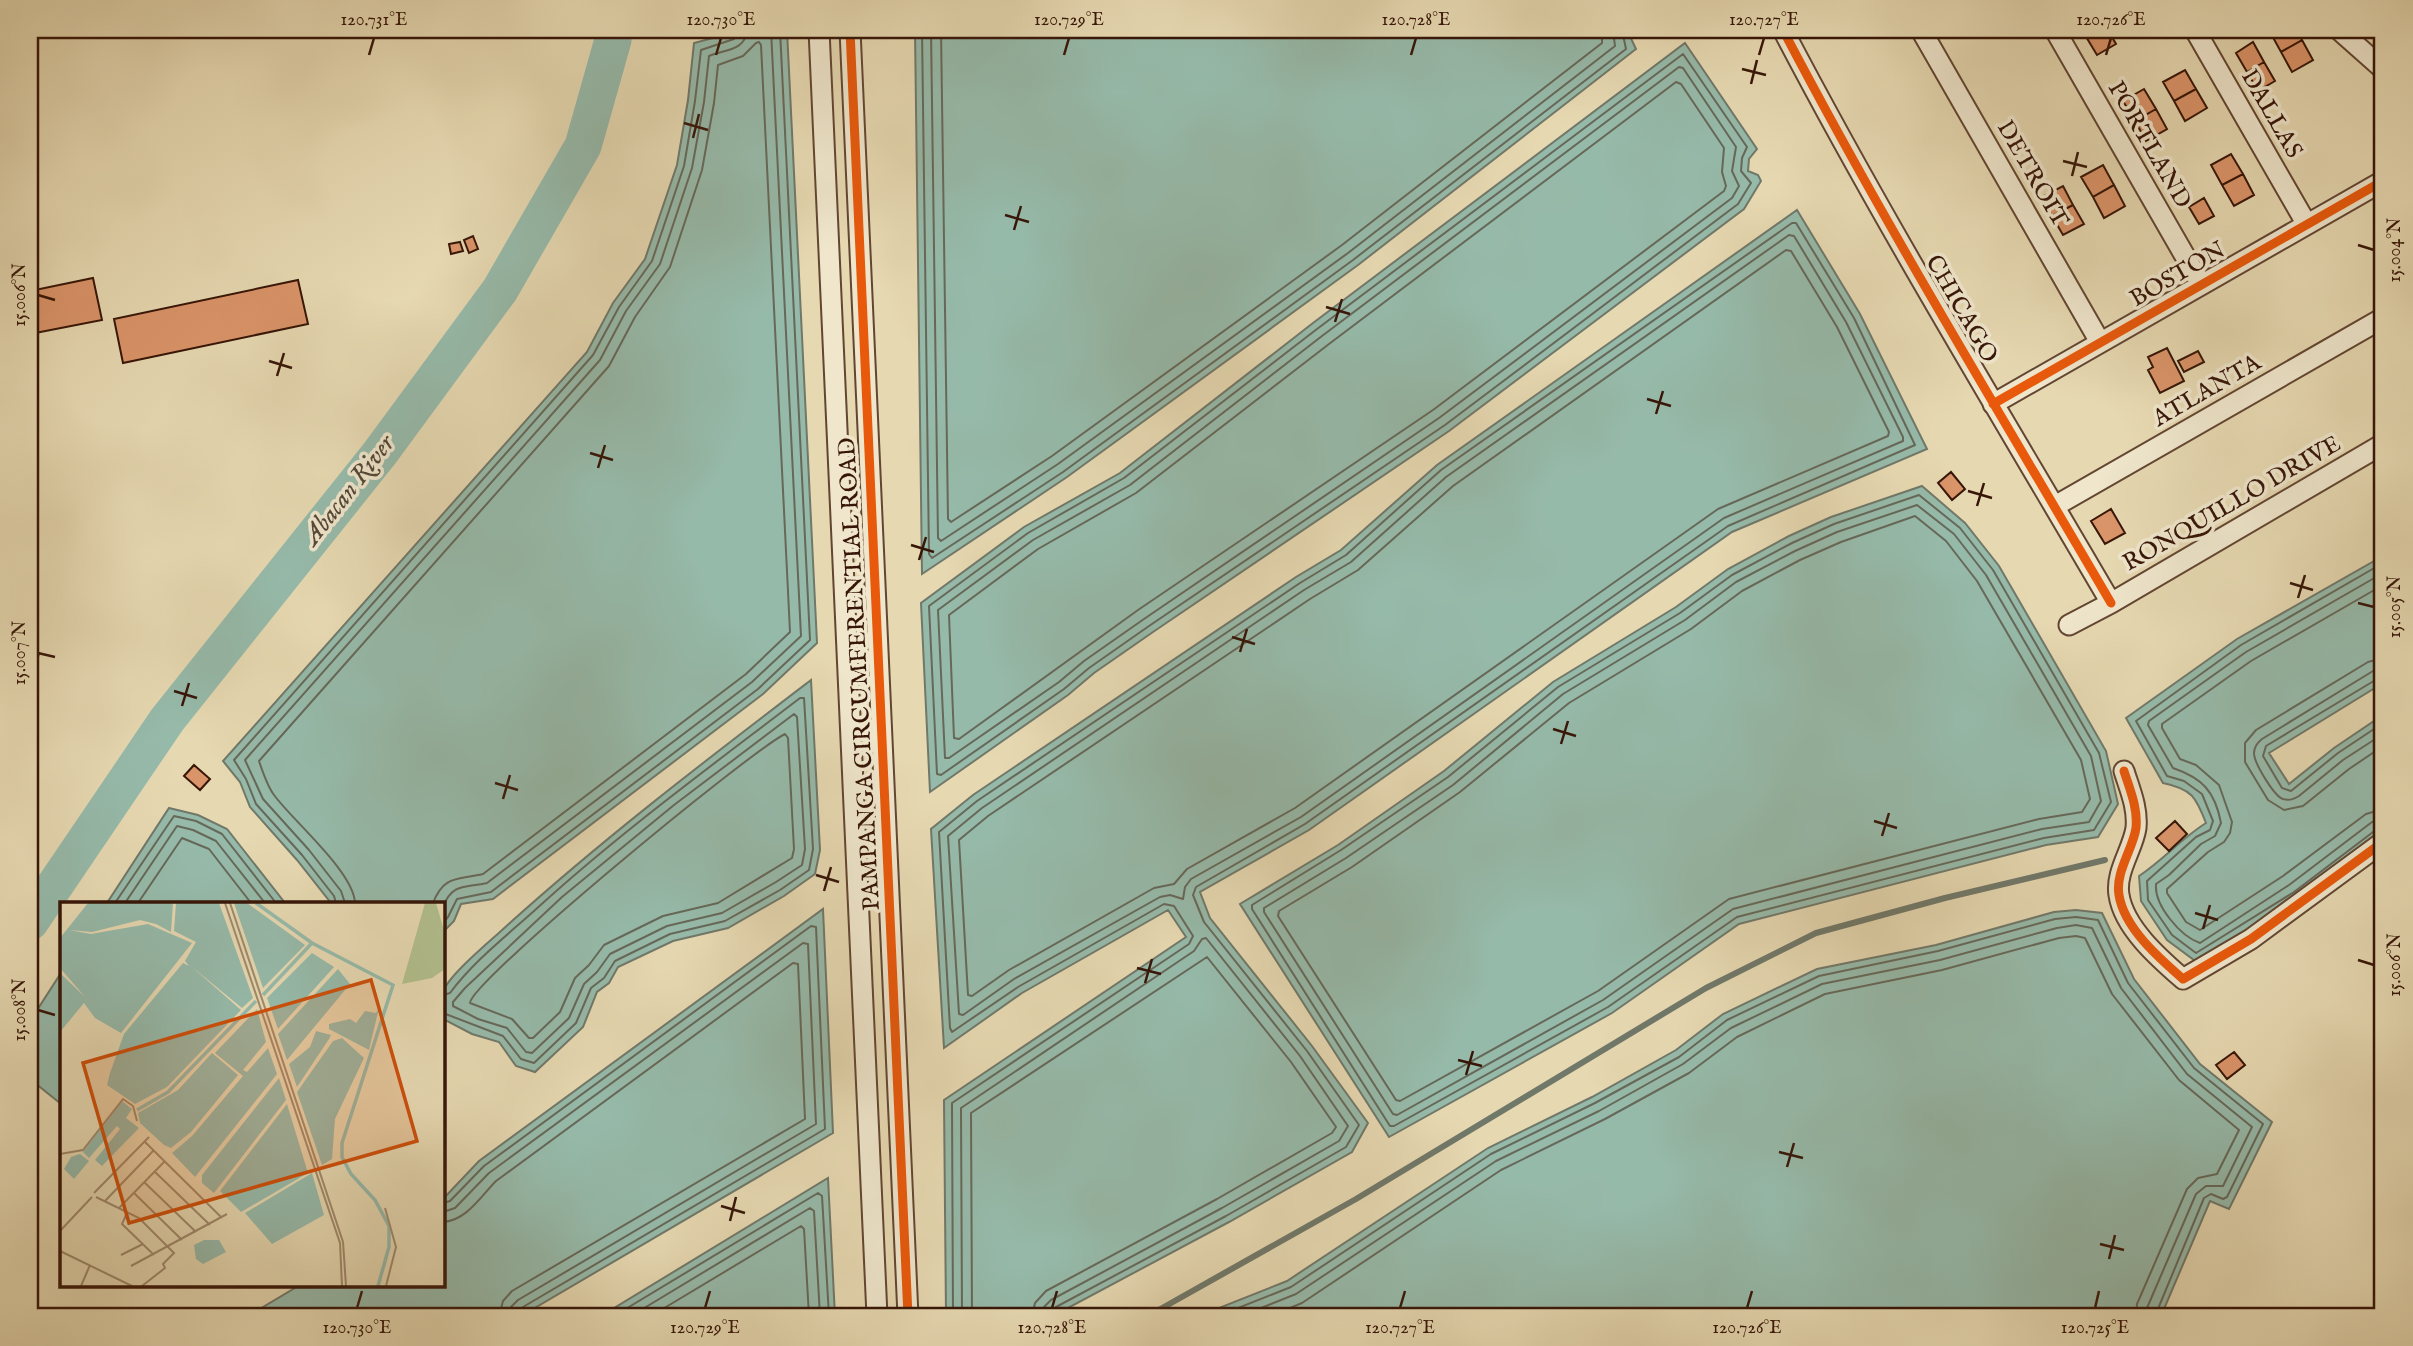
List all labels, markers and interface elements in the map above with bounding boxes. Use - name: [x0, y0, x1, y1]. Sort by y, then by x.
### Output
- text: 120.731°E: [341, 9, 407, 32]
- text: 120.730°E: [686, 9, 756, 32]
- text: 120.729°E: [1034, 9, 1104, 32]
- text: 120.728°E: [1381, 9, 1451, 32]
- text: 120.727°E: [1729, 9, 1799, 32]
- text: 120.726°E: [2076, 9, 2146, 32]
- street label: DALLAS: [2233, 64, 2309, 164]
- street label: PORTLAND: [2100, 76, 2198, 214]
- street label: DETROIT: [1989, 115, 2075, 233]
- text: 15.004°N: [2384, 217, 2407, 282]
- street label: BOSTON: [2124, 235, 2232, 315]
- street label: CHICAGO: [1918, 249, 2004, 369]
- text: 15.006°N: [9, 263, 32, 327]
- street label: ATLANTA: [2146, 347, 2267, 435]
- water label: Abacan River: [294, 427, 403, 554]
- street label: RONQUILLO DRIVE: [2117, 429, 2347, 579]
- street label: PAMPANGA CIRCUMFERENTIAL ROAD: [832, 437, 888, 911]
- text: 15.005°N: [2384, 575, 2407, 638]
- text: 15.007°N: [9, 620, 32, 685]
- inset map: [60, 902, 444, 1286]
- text: 15.006°N: [2384, 933, 2407, 997]
- text: 15.008°N: [9, 978, 32, 1042]
- text: 120.730°E: [322, 1317, 392, 1340]
- text: 120.729°E: [670, 1317, 740, 1340]
- text: 120.728°E: [1017, 1317, 1087, 1340]
- text: 120.727°E: [1365, 1317, 1435, 1340]
- text: 120.726°E: [1712, 1317, 1782, 1340]
- text: 120.725°E: [2061, 1317, 2129, 1340]

